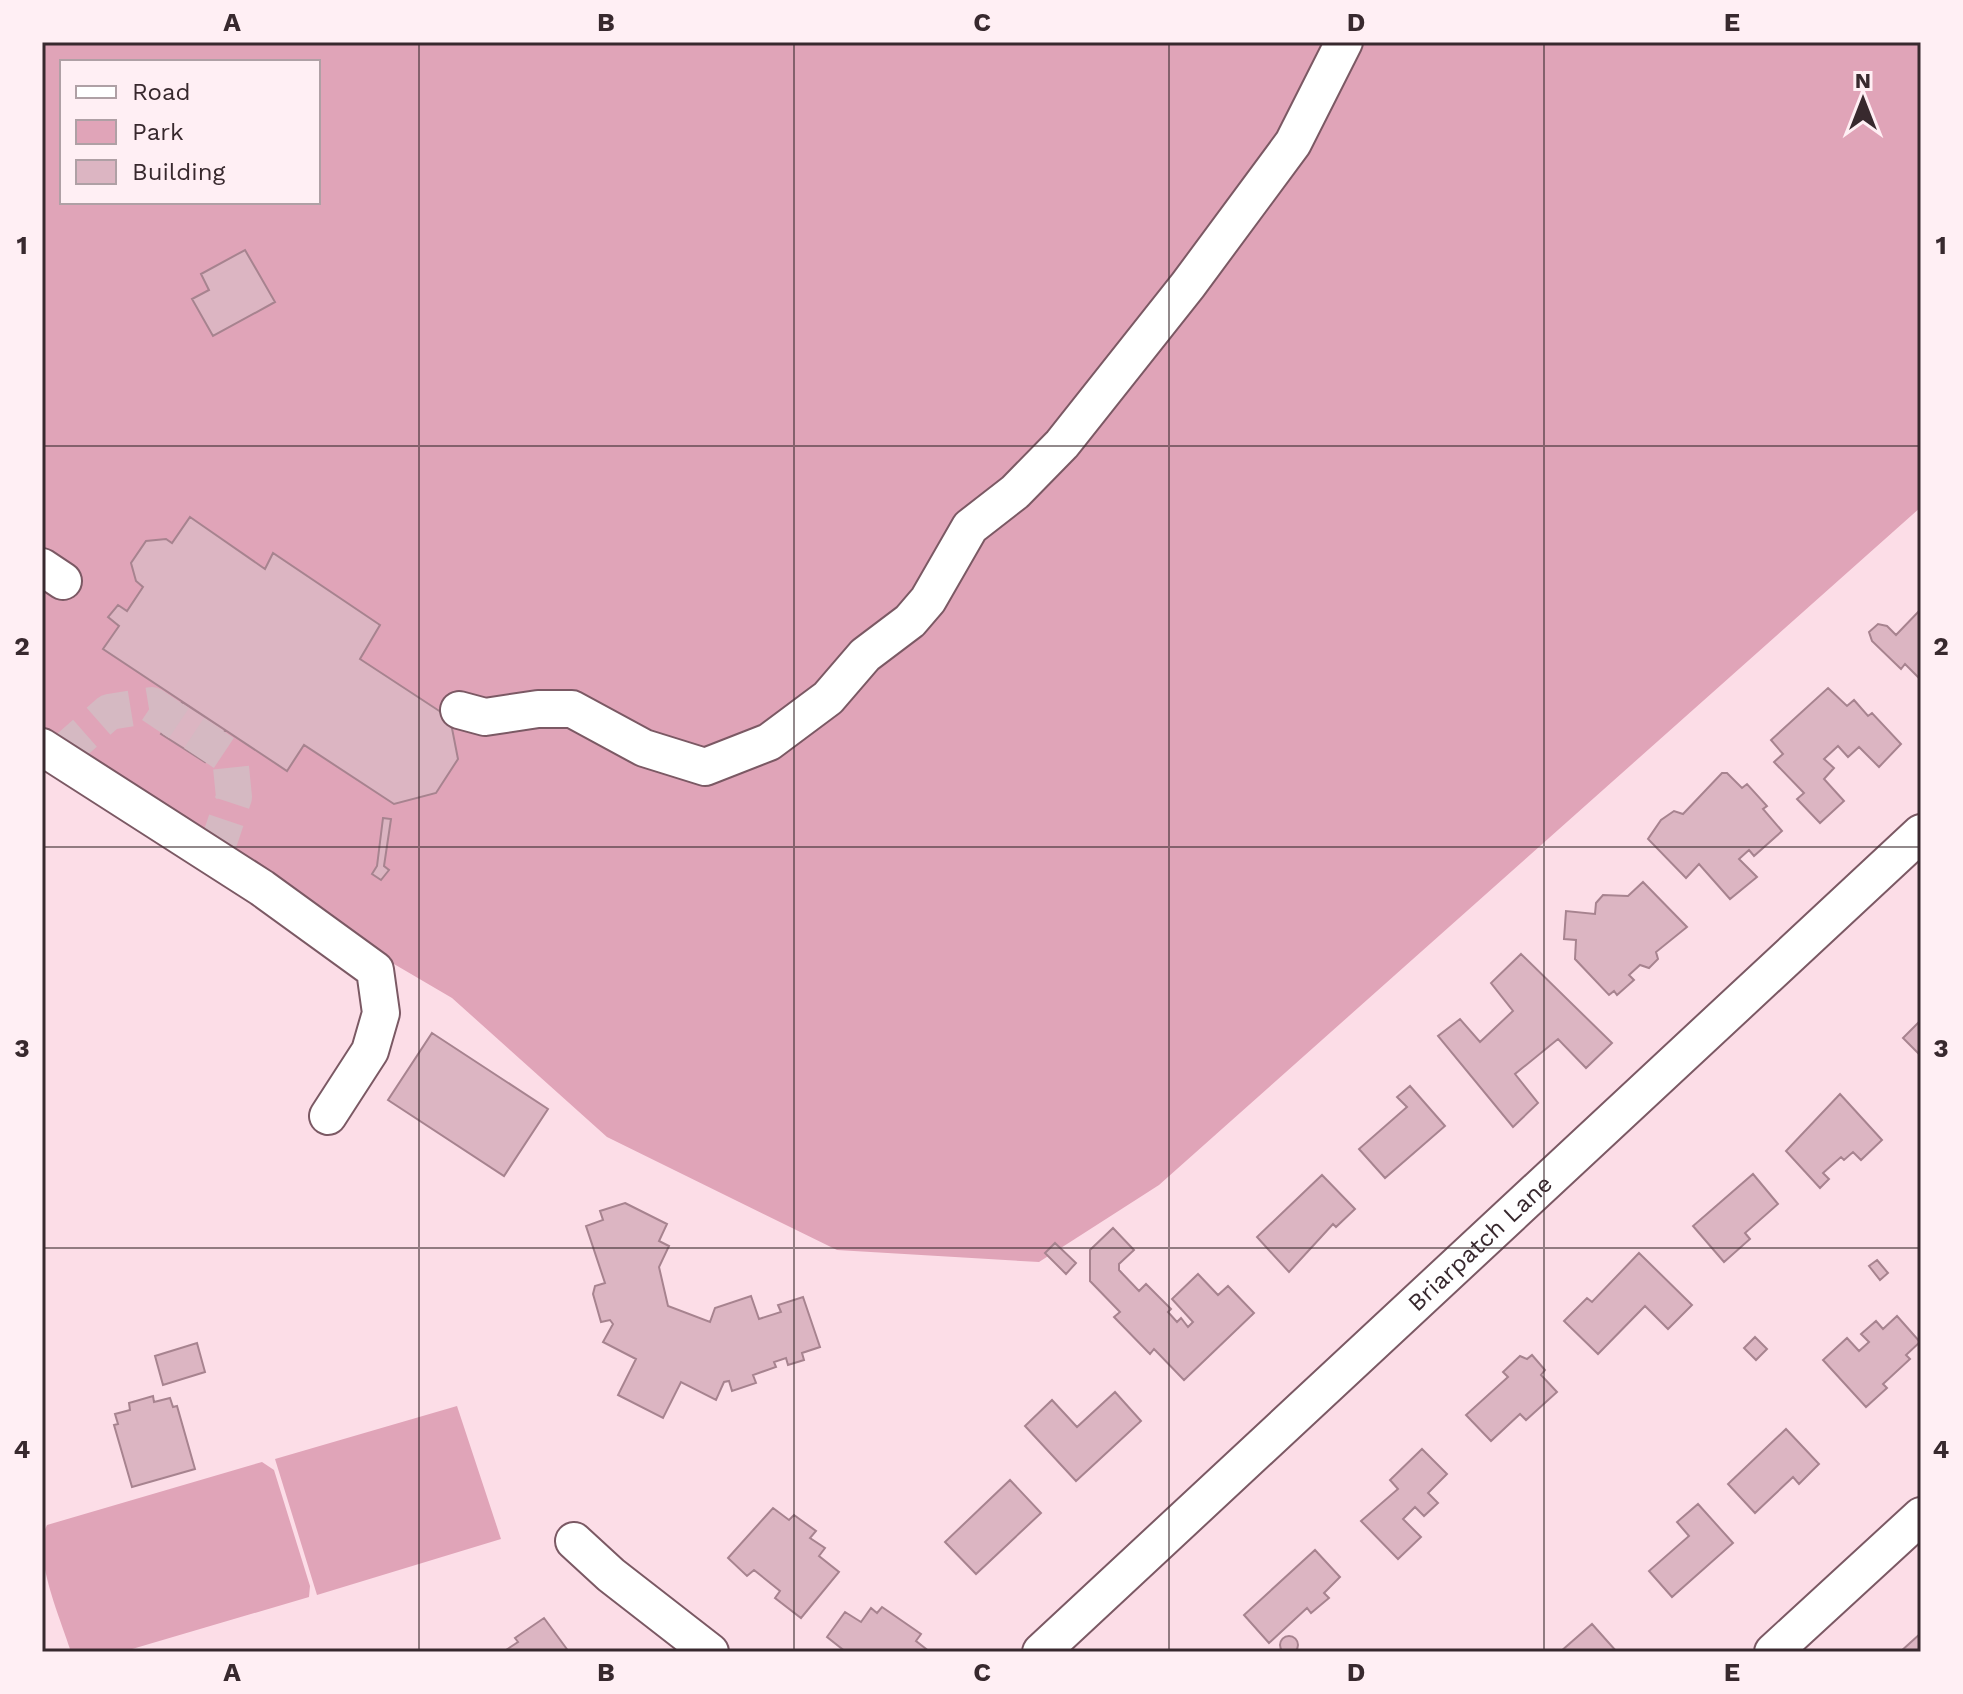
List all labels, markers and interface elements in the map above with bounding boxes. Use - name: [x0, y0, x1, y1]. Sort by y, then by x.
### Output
- text: A: [223, 7, 241, 37]
- text: B: [597, 7, 615, 37]
- text: C: [973, 7, 991, 37]
- text: D: [1347, 7, 1365, 37]
- text: E: [1724, 7, 1740, 37]
- legend: [60, 60, 320, 204]
- north arrow: [1823, 60, 1903, 140]
- text: N: [1855, 68, 1871, 93]
- text: Road: [132, 78, 191, 106]
- text: Park: [132, 118, 184, 146]
- text: Building: [132, 158, 225, 186]
- text: 1: [16, 230, 28, 260]
- text: 1: [1935, 230, 1947, 260]
- text: 2: [14, 631, 30, 661]
- text: 2: [1933, 631, 1949, 661]
- text: 3: [14, 1033, 30, 1063]
- text: 3: [1933, 1033, 1949, 1063]
- street label: Briarpatch Lane: [1402, 1169, 1558, 1317]
- text: 4: [14, 1434, 31, 1464]
- text: 4: [1933, 1434, 1950, 1464]
- text: A: [223, 1657, 241, 1687]
- text: B: [597, 1657, 615, 1687]
- text: C: [973, 1657, 991, 1687]
- text: D: [1347, 1657, 1365, 1687]
- text: E: [1724, 1657, 1740, 1687]

